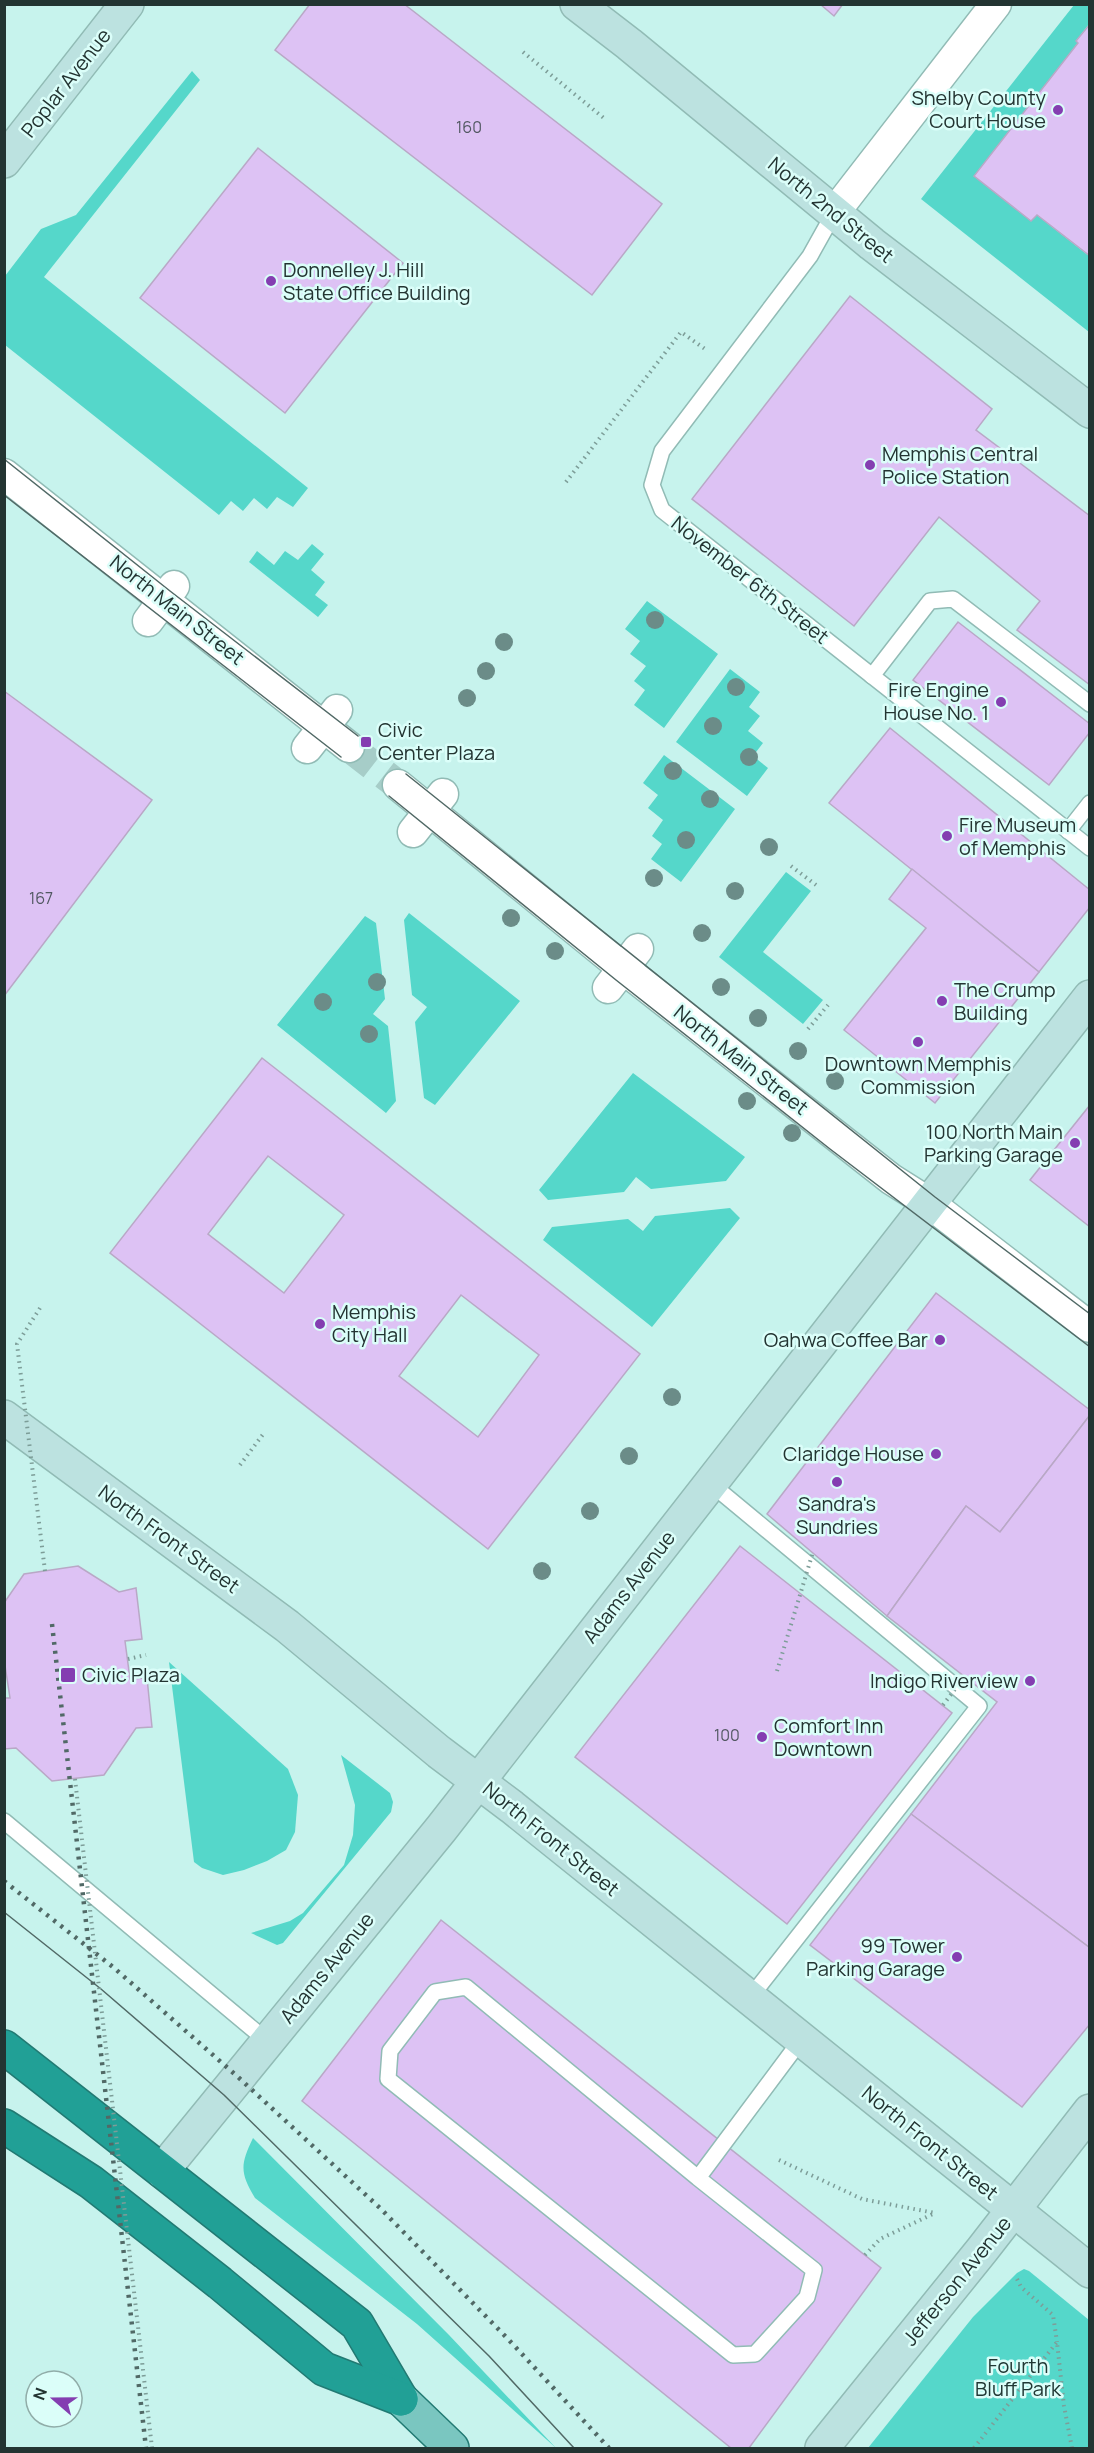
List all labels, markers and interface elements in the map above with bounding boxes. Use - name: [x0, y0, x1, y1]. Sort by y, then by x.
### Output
- street label: Poplar Avenue: [15, 23, 117, 143]
- place label: Shelby County Court House: [911, 84, 1046, 134]
- marker: Shelby County Court House: [1051, 103, 1065, 117]
- house number: 160: [456, 116, 482, 138]
- street label: North 2nd Street: [763, 151, 900, 269]
- place label: Donnelley J. Hill State Office Building: [283, 256, 471, 306]
- marker: Donnelley J. Hill State Office Building: [264, 274, 278, 288]
- place label: Memphis Central Police Station: [882, 440, 1038, 490]
- marker: Memphis Central Police Station: [863, 458, 877, 472]
- street label: November 6th Street: [666, 510, 835, 650]
- street label: North Main Street: [104, 549, 250, 671]
- place label: Fire Engine House No. 1: [883, 676, 989, 726]
- marker: Fire Engine House No. 1: [994, 695, 1008, 709]
- place label: Civic Center Plaza: [378, 716, 495, 766]
- marker: Civic Center Plaza: [359, 735, 373, 749]
- place label: Fire Museum of Memphis: [959, 811, 1076, 861]
- marker: Fire Museum of Memphis: [940, 829, 954, 843]
- house number: 167: [29, 887, 53, 909]
- place label: The Crump Building: [954, 976, 1056, 1026]
- marker: The Crump Building: [935, 994, 949, 1008]
- street label: North Main Street: [668, 999, 814, 1121]
- marker: Downtown Memphis Commission: [911, 1035, 925, 1049]
- place label: Downtown Memphis Commission: [825, 1050, 1011, 1100]
- place label: 100 North Main Parking Garage: [924, 1118, 1063, 1168]
- marker: 100 North Main Parking Garage: [1068, 1136, 1082, 1150]
- place label: Memphis City Hall: [332, 1298, 416, 1348]
- marker: Memphis City Hall: [313, 1317, 327, 1331]
- place label: Oahwa Coffee Bar: [764, 1326, 928, 1353]
- marker: Oahwa Coffee Bar: [933, 1333, 947, 1347]
- place label: Claridge House: [783, 1440, 924, 1467]
- marker: Claridge House: [929, 1447, 943, 1461]
- marker: Sandra's Sundries: [830, 1475, 844, 1489]
- street label: North Front Street: [93, 1478, 245, 1599]
- place label: Sandra's Sundries: [796, 1490, 878, 1540]
- street label: Adams Avenue: [576, 1525, 681, 1648]
- place label: Civic Plaza: [82, 1661, 180, 1688]
- marker: Civic Plaza: [59, 1666, 77, 1684]
- place label: Indigo Riverview: [870, 1667, 1018, 1694]
- marker: Indigo Riverview: [1023, 1674, 1037, 1688]
- place label: Comfort Inn Downtown: [774, 1712, 883, 1762]
- house number: 100: [714, 1724, 740, 1746]
- marker: Comfort Inn Downtown: [755, 1730, 769, 1744]
- street label: North Front Street: [477, 1775, 625, 1902]
- street label: Adams Avenue: [273, 1907, 380, 2029]
- place label: 99 Tower Parking Garage: [806, 1932, 945, 1982]
- marker: 99 Tower Parking Garage: [950, 1950, 964, 1964]
- street label: North Front Street: [856, 2079, 1004, 2206]
- street label: Jefferson Avenue: [896, 2210, 1017, 2351]
- park label: Fourth Bluff Park: [975, 2352, 1062, 2402]
- north arrow: [24, 2369, 84, 2429]
- text: N: [28, 2385, 52, 2403]

